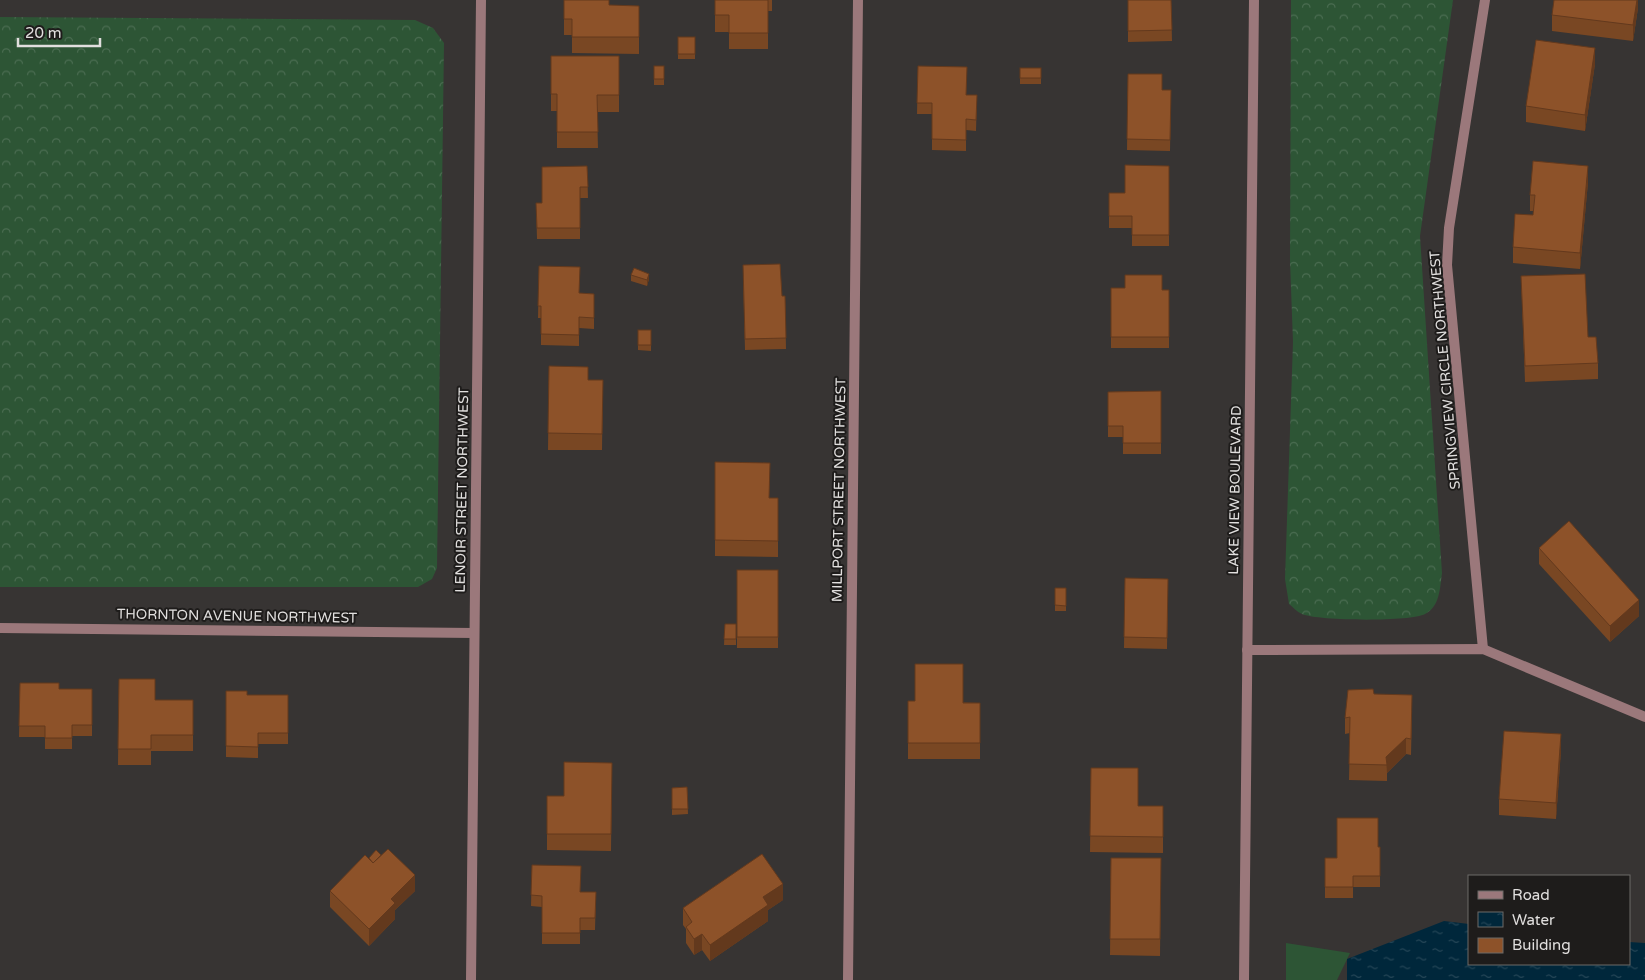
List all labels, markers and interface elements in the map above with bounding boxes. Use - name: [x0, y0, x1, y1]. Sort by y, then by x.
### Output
- scale bar: [18, 15, 100, 47]
- text: 20 m: [25, 24, 62, 42]
- street label: SPRINGVIEW CIRCLE NORTHWEST: [1426, 249, 1464, 490]
- street label: MILLPORT STREET NORTHWEST: [829, 377, 849, 602]
- street label: LENOIR STREET NORTHWEST: [452, 387, 472, 593]
- street label: LAKE VIEW BOULEVARD: [1225, 405, 1245, 575]
- street label: THORNTON AVENUE NORTHWEST: [117, 605, 358, 627]
- legend: [1468, 875, 1630, 965]
- text: Road: [1512, 886, 1550, 904]
- text: Water: [1512, 911, 1555, 929]
- text: Building: [1512, 936, 1571, 954]

